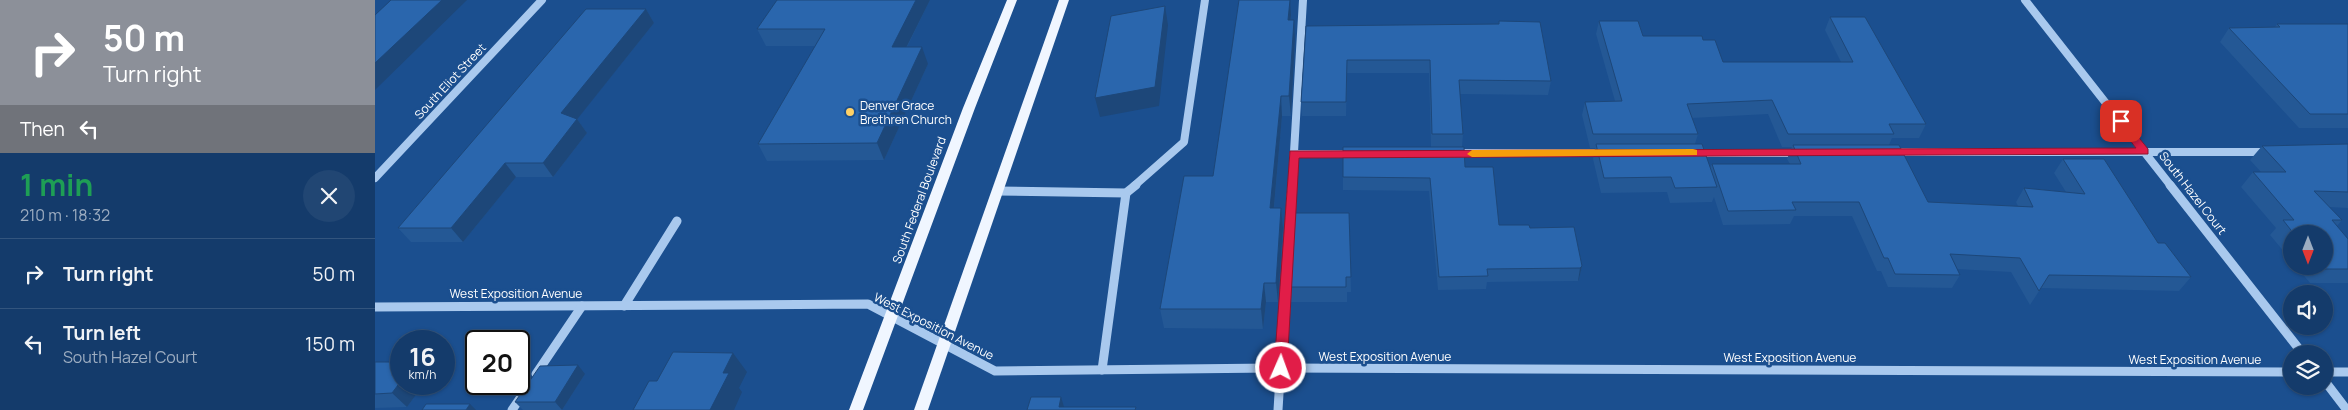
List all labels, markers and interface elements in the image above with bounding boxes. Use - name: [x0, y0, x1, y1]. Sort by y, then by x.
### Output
- text: 50 m: [103, 14, 185, 62]
- icon: right: [20, 20, 85, 85]
- street label: South Eliot Street: [410, 39, 490, 123]
- text: Turn right: [103, 59, 201, 89]
- place label: Denver Grace Brethren Church: [860, 97, 952, 128]
- pin: [2100, 100, 2142, 142]
- marker: Denver Grace Brethren Church: [844, 106, 856, 118]
- icon: arrive: [2107, 107, 2135, 135]
- icon: left: [75, 115, 103, 143]
- text: Then: [20, 116, 65, 142]
- street label: South Federal Boulevard: [888, 134, 950, 266]
- street label: South Hazel Court: [2155, 148, 2231, 238]
- text: 1 min: [20, 164, 93, 205]
- button: close: [303, 170, 355, 222]
- text: 210 m · 18:32: [20, 204, 110, 226]
- north arrow: [2283, 225, 2333, 275]
- map controls: [2283, 225, 2333, 395]
- icon: right: [20, 260, 48, 288]
- text: Turn right: [63, 261, 153, 287]
- text: 50 m: [313, 261, 355, 287]
- street label: West Exposition Avenue: [450, 285, 582, 302]
- button: sound: [2283, 285, 2333, 335]
- street label: West Exposition Avenue: [871, 288, 997, 364]
- text: Turn left: [63, 320, 141, 346]
- icon: left: [20, 330, 48, 358]
- speed limit sign: 20: [465, 330, 530, 395]
- text: 150 m: [305, 331, 355, 357]
- text: 16: [409, 339, 436, 374]
- position arrow: [1254, 341, 1306, 393]
- button: layers: [2283, 345, 2333, 395]
- text: South Hazel Court: [63, 346, 198, 368]
- street label: West Exposition Avenue: [1319, 348, 1451, 365]
- street label: West Exposition Avenue: [1724, 349, 1856, 366]
- street label: West Exposition Avenue: [2129, 351, 2261, 368]
- text: km/h: [409, 366, 436, 383]

